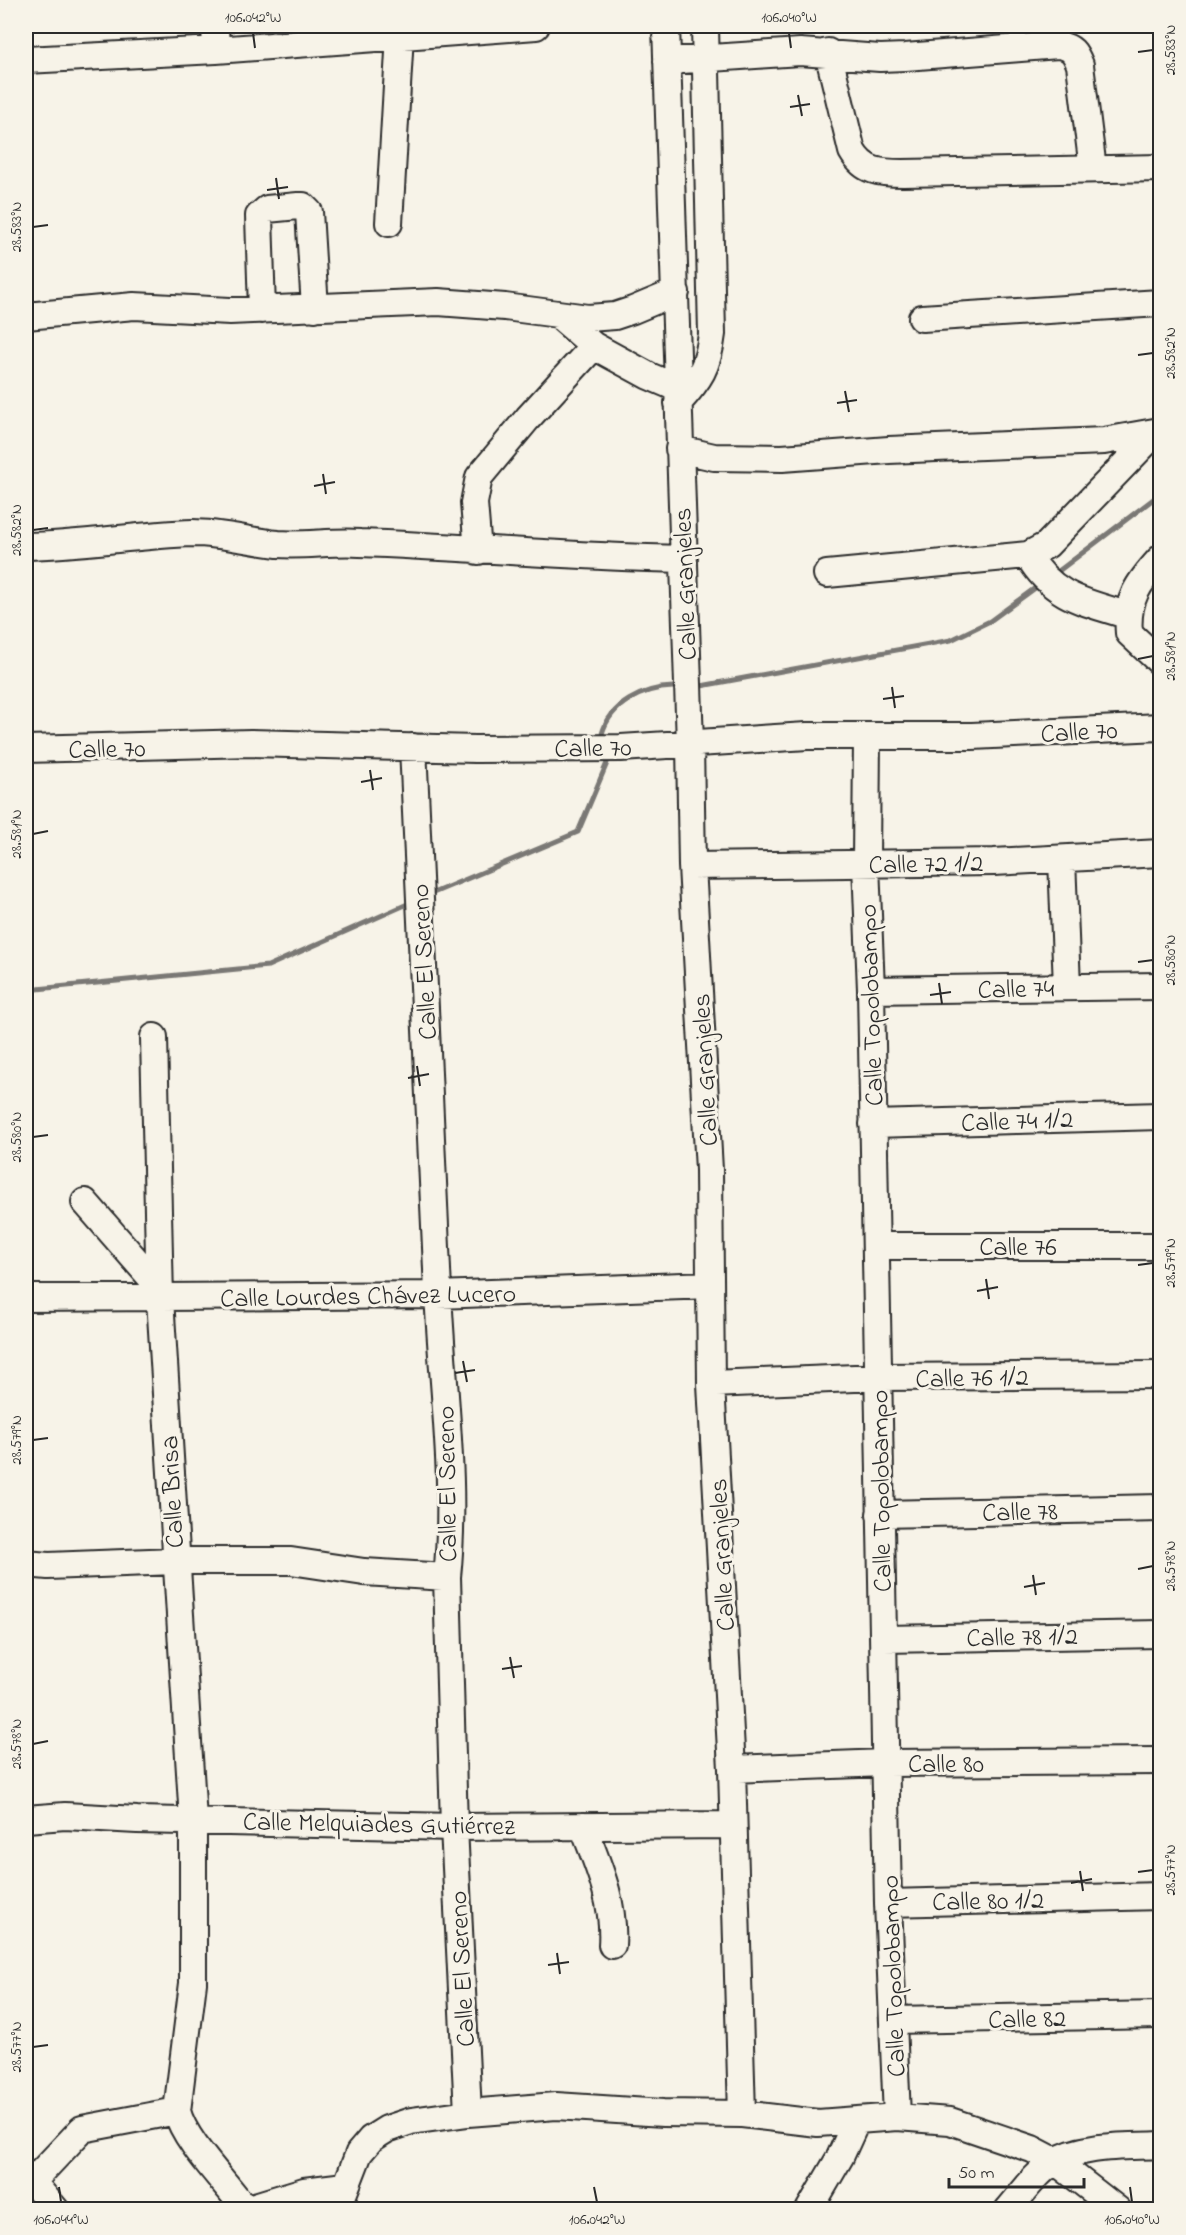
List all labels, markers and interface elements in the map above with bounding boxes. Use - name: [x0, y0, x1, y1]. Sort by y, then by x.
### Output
- text: 106.042°W: [225, 7, 281, 29]
- text: 106.040°W: [761, 7, 817, 29]
- text: 28.583°N: [1160, 25, 1182, 75]
- text: 28.583°N: [6, 202, 28, 252]
- text: 28.582°N: [1160, 327, 1182, 379]
- text: 28.582°N: [6, 504, 28, 556]
- street label: Calle Granjeles: [665, 507, 709, 661]
- text: 28.581°N: [1160, 631, 1182, 681]
- street label: Calle 70: [1040, 713, 1119, 755]
- street label: Calle 70: [554, 730, 632, 770]
- street label: Calle 70: [68, 731, 146, 771]
- text: 28.581°N: [6, 809, 28, 859]
- street label: Calle 72 1/2: [868, 846, 984, 886]
- street label: Calle El Sereno: [403, 883, 449, 1041]
- street label: Calle Topolobampo: [850, 903, 896, 1107]
- text: 28.580°N: [1160, 935, 1182, 985]
- street label: Calle 74: [977, 971, 1055, 1011]
- street label: Calle Granjeles: [684, 993, 730, 1147]
- street label: Calle 74 1/2: [960, 1102, 1074, 1144]
- text: 28.580°N: [6, 1112, 28, 1162]
- street label: Calle 76: [979, 1230, 1057, 1268]
- text: 28.579°N: [1160, 1238, 1182, 1288]
- street label: Calle Lourdes Chávez Lucero: [220, 1276, 516, 1320]
- street label: Calle 76 1/2: [915, 1360, 1029, 1400]
- street label: Calle Topolobampo: [862, 1390, 904, 1592]
- street label: Calle El Sereno: [429, 1406, 469, 1562]
- text: 28.579°N: [6, 1415, 28, 1465]
- street label: Calle Brisa: [152, 1435, 196, 1549]
- street label: Calle Granjeles: [701, 1478, 747, 1632]
- street label: Calle 78: [982, 1494, 1058, 1534]
- text: 28.578°N: [1160, 1541, 1182, 1591]
- street label: Calle 78 1/2: [966, 1619, 1078, 1659]
- text: 28.578°N: [6, 1719, 28, 1769]
- street label: Calle 80: [908, 1747, 984, 1785]
- street label: Calle Melquiades Gutiérrez: [243, 1805, 515, 1847]
- text: 28.577°N: [1160, 1844, 1182, 1896]
- street label: Calle Topolobampo: [872, 1874, 918, 2078]
- street label: Calle 80 1/2: [932, 1883, 1044, 1923]
- street label: Calle El Sereno: [441, 1890, 487, 2048]
- street label: Calle 82: [988, 2001, 1066, 2041]
- text: 28.577°N: [6, 2021, 28, 2073]
- scale bar: [949, 2151, 1084, 2189]
- text: 50 m: [958, 2161, 995, 2187]
- text: 106.044°W: [33, 2209, 89, 2231]
- text: 106.042°W: [569, 2209, 625, 2231]
- text: 106.040°W: [1104, 2209, 1160, 2231]

